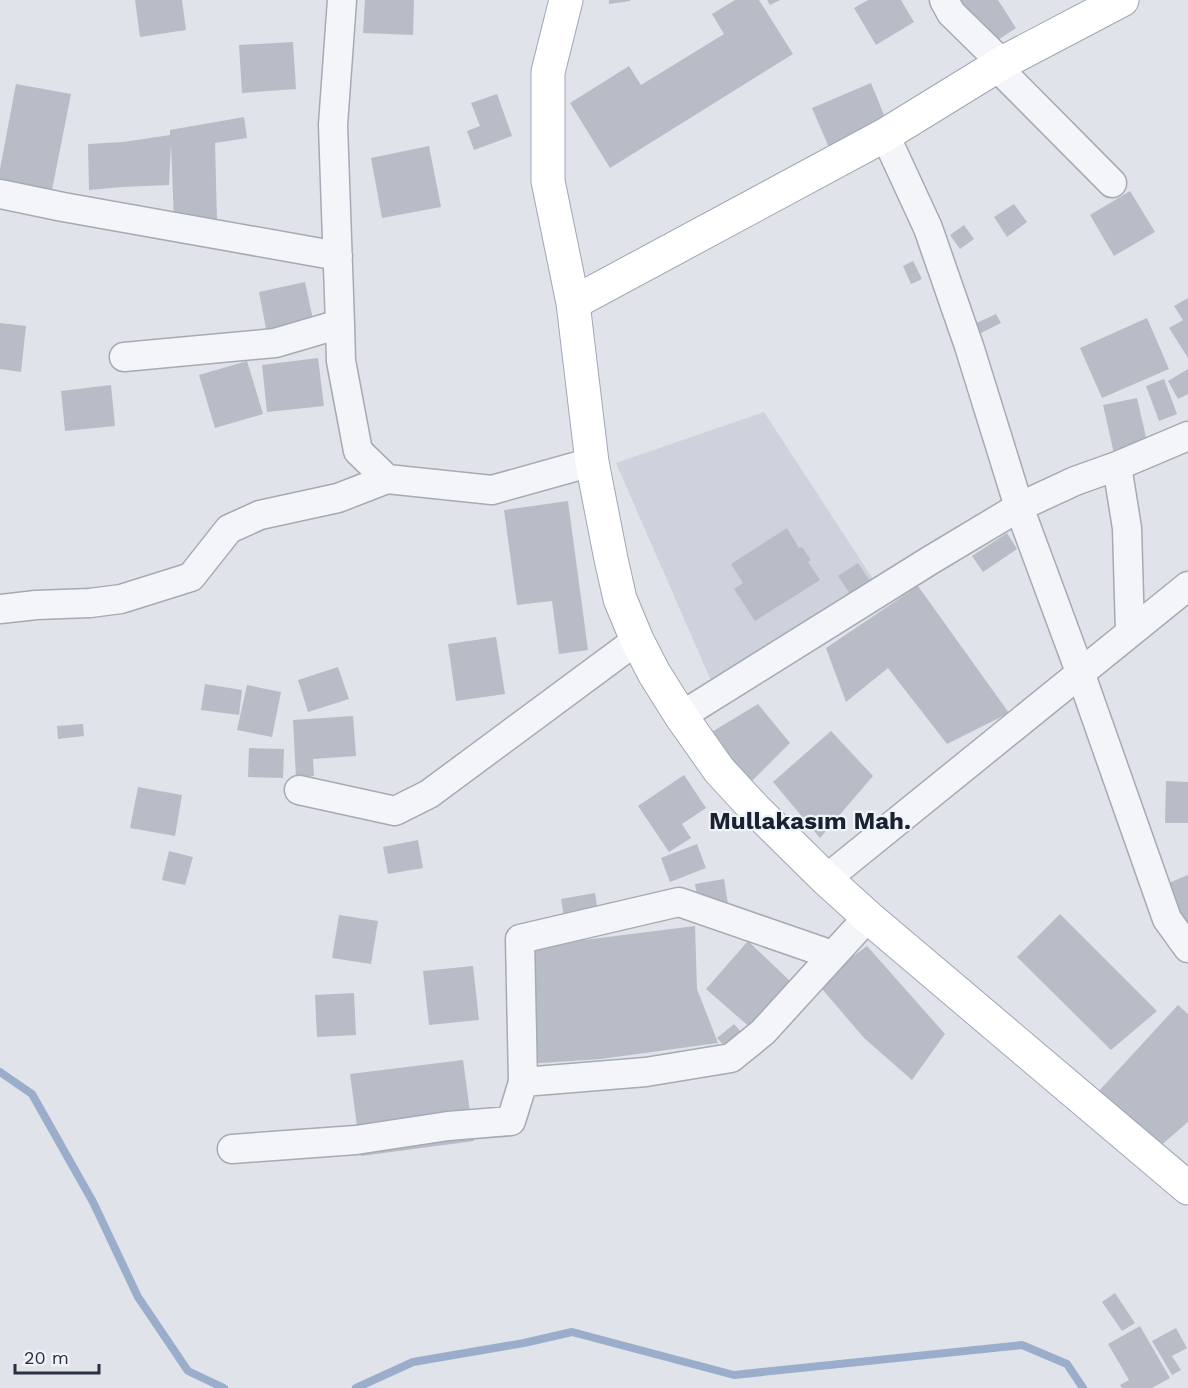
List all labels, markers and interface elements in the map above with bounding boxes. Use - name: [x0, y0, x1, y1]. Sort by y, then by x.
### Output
- district label: Mullakasım Mah.: [709, 807, 911, 835]
- scale bar: [15, 1337, 99, 1375]
- text: 20 m: [24, 1347, 69, 1368]

